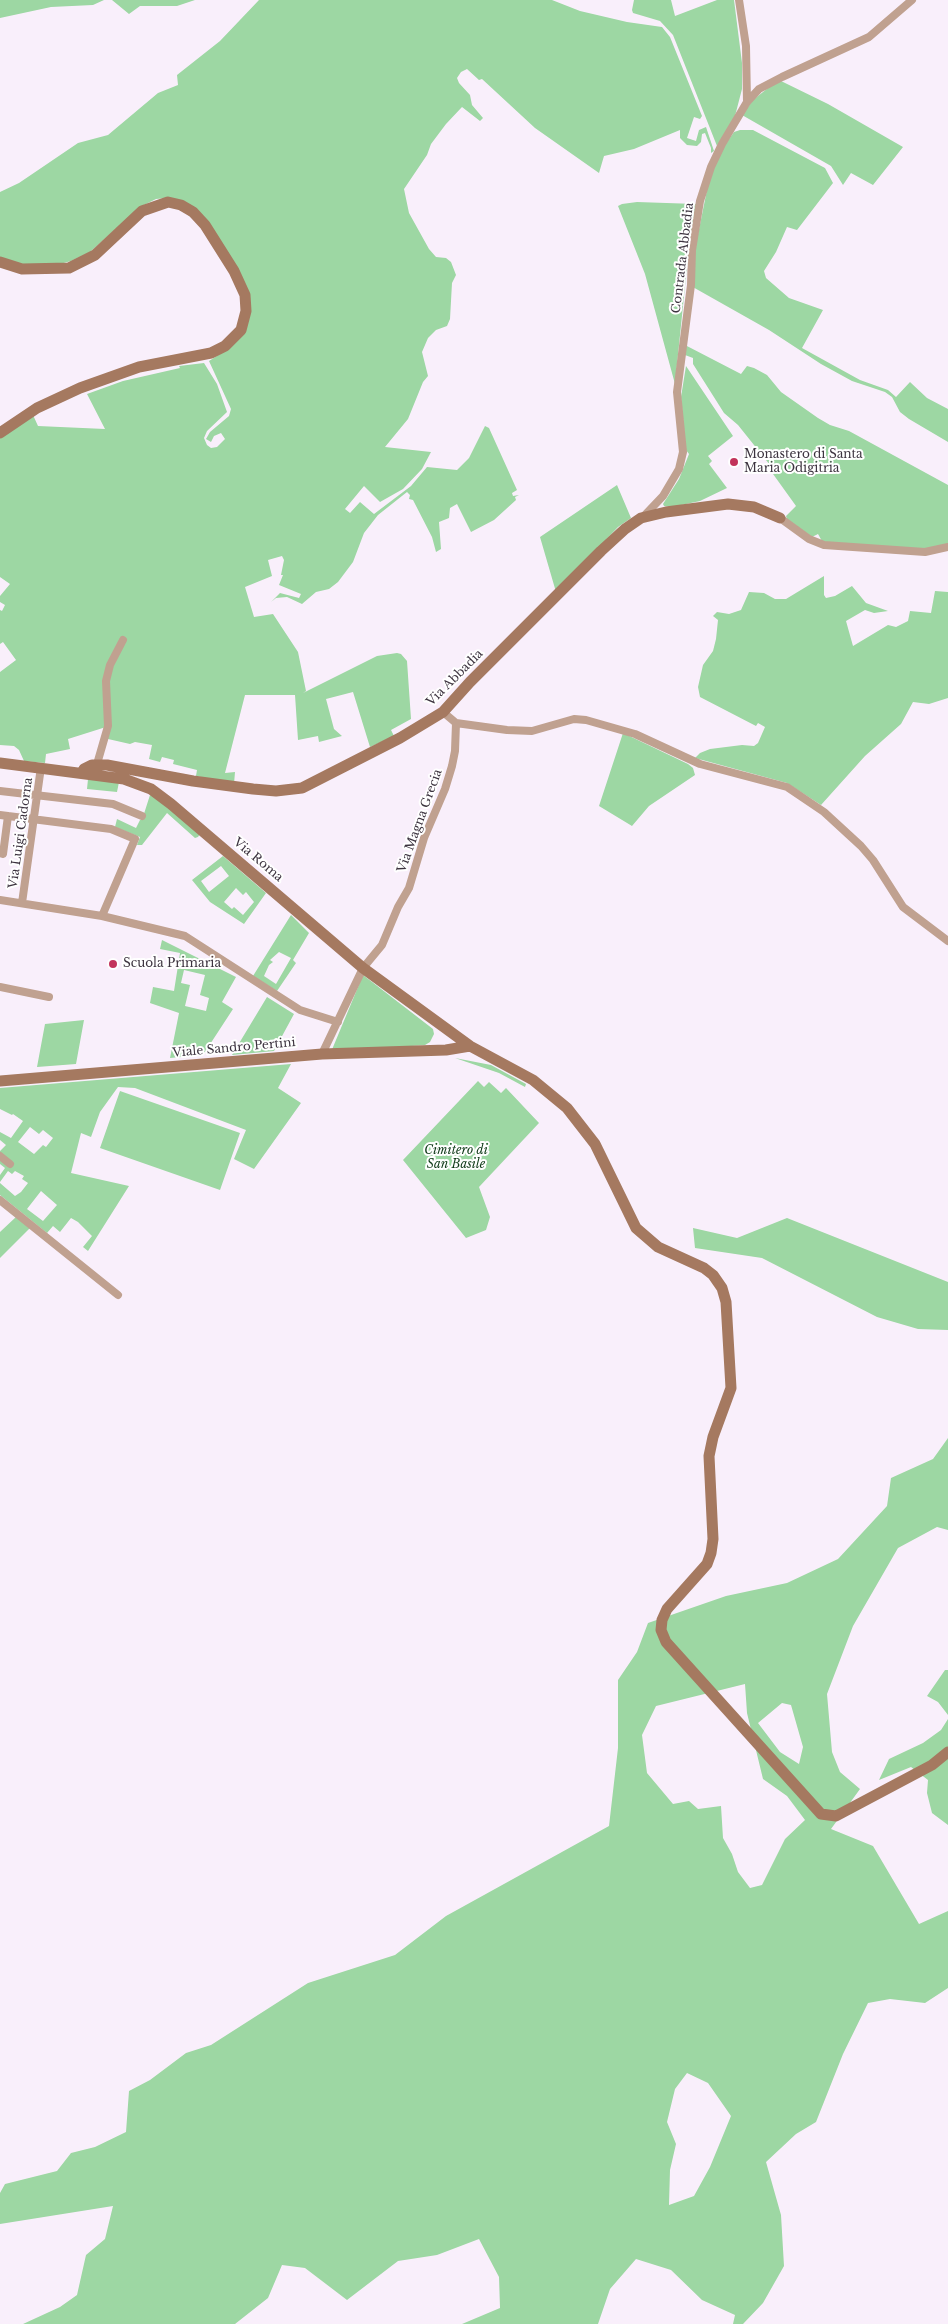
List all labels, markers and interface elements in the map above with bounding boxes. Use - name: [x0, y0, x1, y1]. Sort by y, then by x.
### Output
- street label: Contrada Abbadia: [669, 202, 697, 314]
- place label: Monastero di Santa Maria Odigitria: [744, 448, 863, 476]
- marker: Monastero di Santa Maria Odigitria: [728, 456, 740, 468]
- street label: Via Abbadia: [424, 647, 486, 709]
- street label: Via Magna Grecia: [395, 767, 445, 875]
- street label: Via Luigi Cadorna: [6, 777, 36, 889]
- street label: Via Roma: [230, 835, 286, 885]
- place label: Scuola Primaria: [123, 957, 221, 971]
- marker: Scuola Primaria: [107, 958, 119, 970]
- street label: Viale Sandro Pertini: [172, 1035, 296, 1061]
- park label: Cimitero di San Basile: [424, 1144, 488, 1172]

